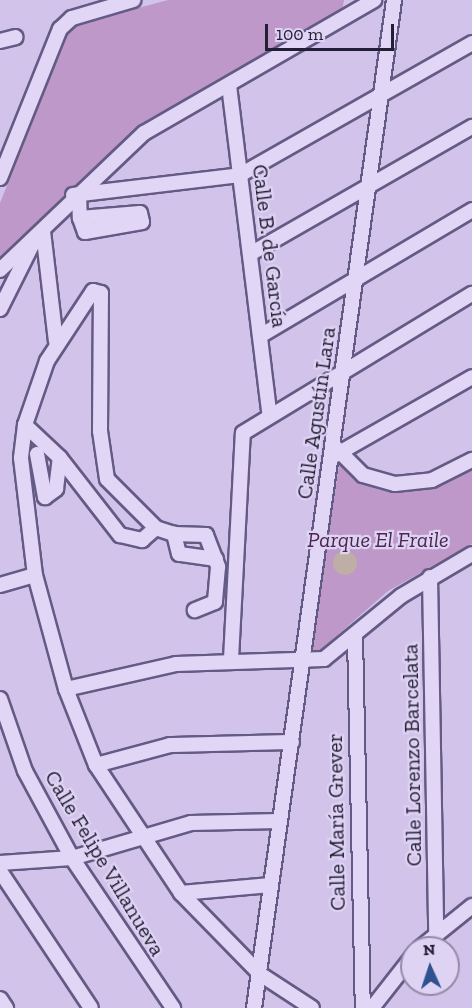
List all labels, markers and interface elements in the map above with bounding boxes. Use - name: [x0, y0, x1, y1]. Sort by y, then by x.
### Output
- scale bar: [268, 12, 397, 50]
- text: 100 m: [276, 23, 323, 45]
- street label: Calle B. de García: [247, 163, 293, 329]
- street label: Calle Agustín Lara: [291, 325, 341, 501]
- park label: Parque El Fraile: [307, 527, 449, 553]
- street label: Calle Lorenzo Barcelata: [397, 643, 427, 867]
- street label: Calle María Grever: [321, 733, 351, 911]
- street label: Calle Felipe Villanueva: [39, 765, 171, 961]
- north arrow: [400, 936, 460, 996]
- text: N: [423, 940, 436, 959]

